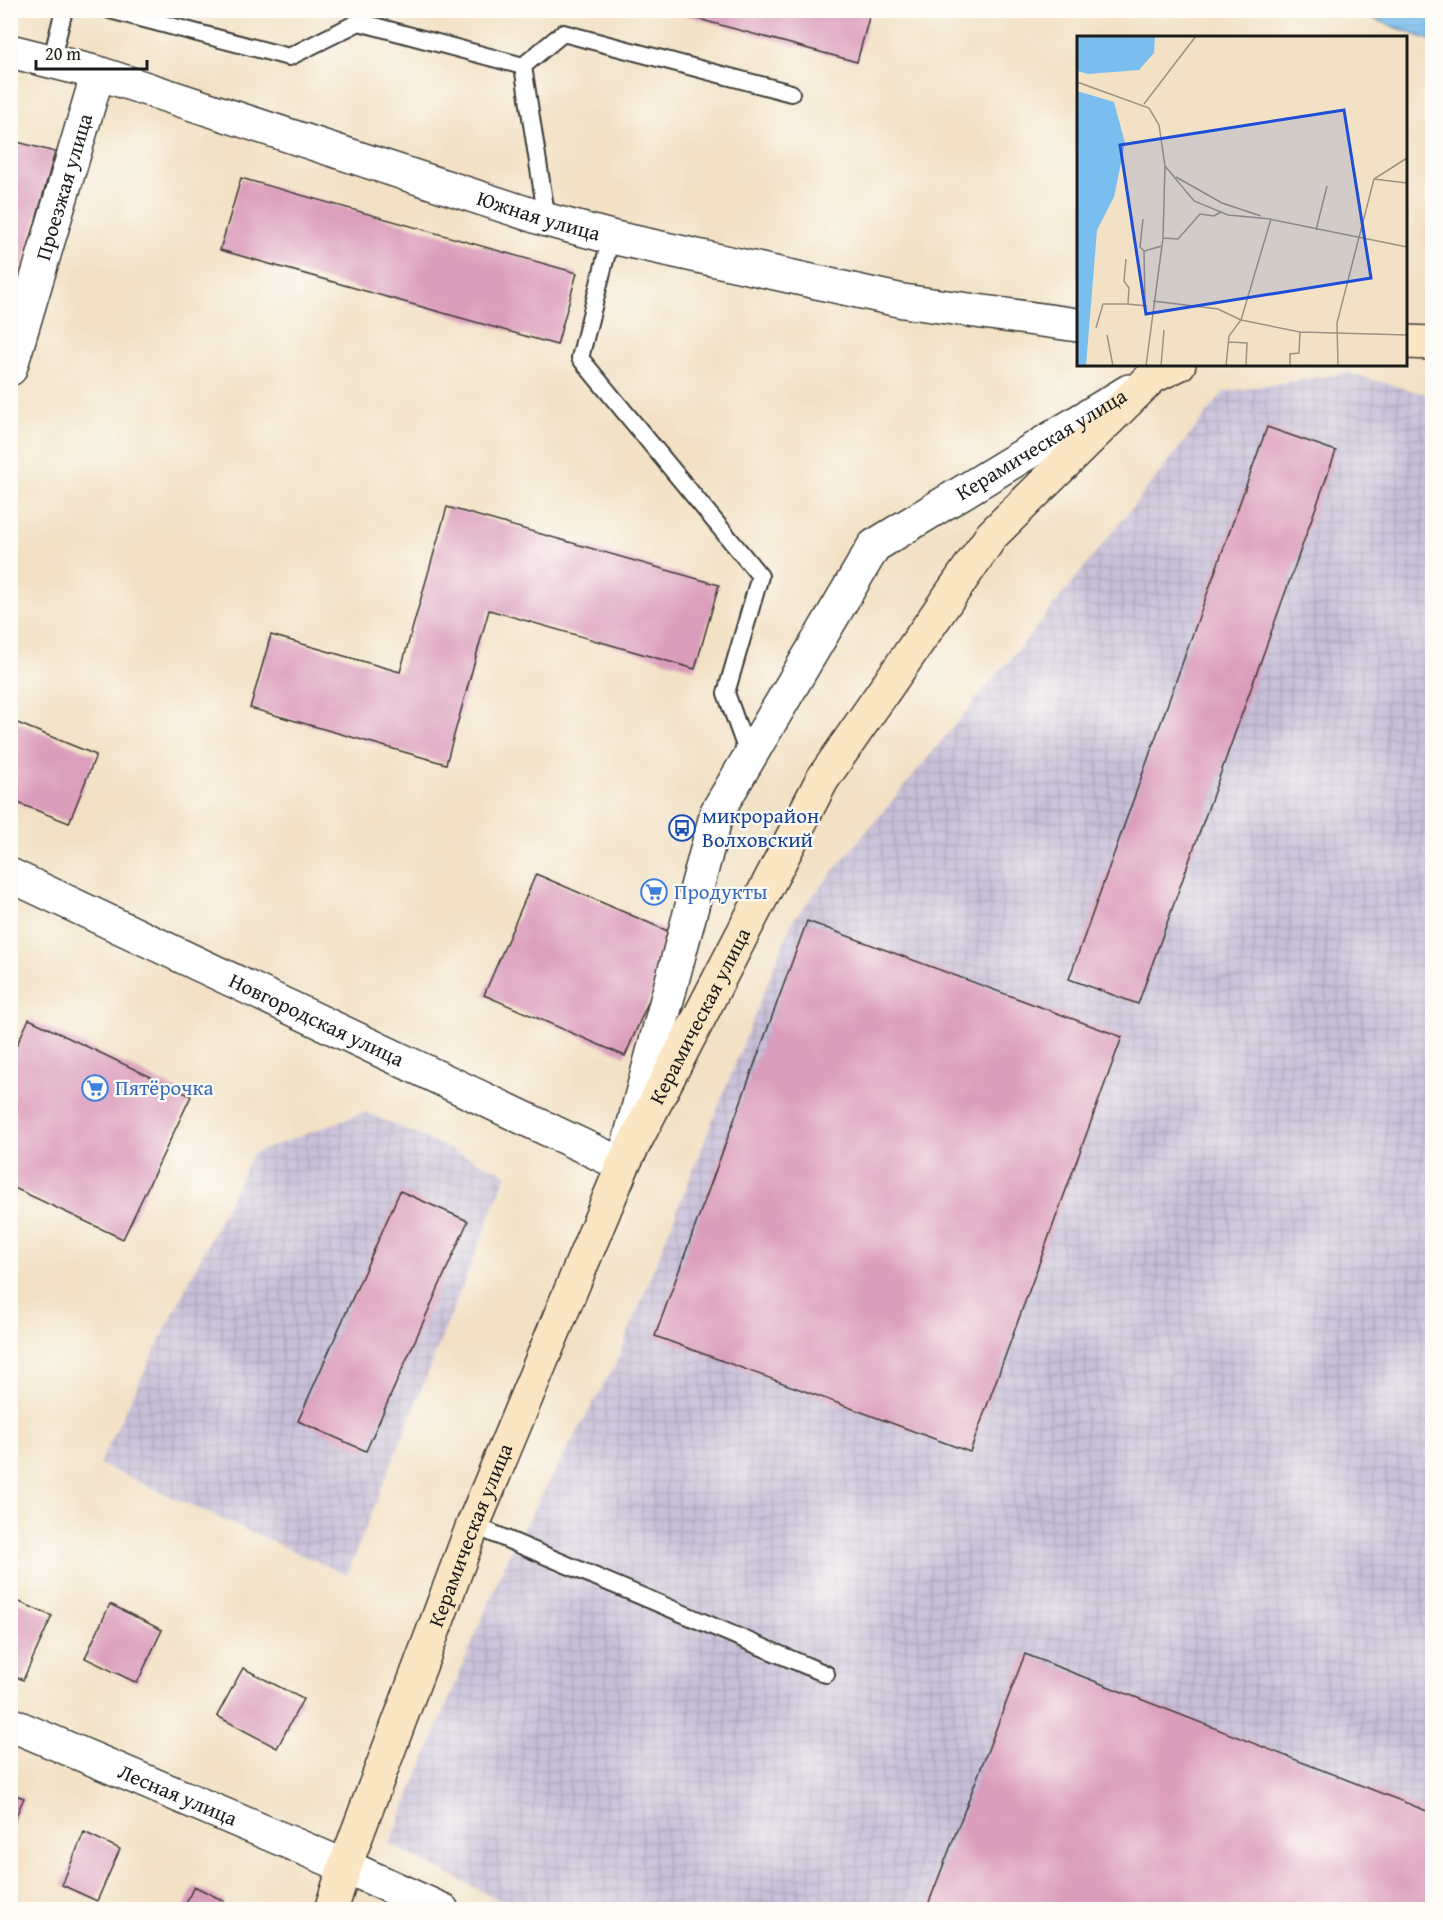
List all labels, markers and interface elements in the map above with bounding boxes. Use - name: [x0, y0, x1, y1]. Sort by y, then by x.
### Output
- scale bar: [36, 33, 147, 71]
- inset map: [1077, 36, 1407, 366]
- text: 20 m: [45, 40, 81, 67]
- street label: Проезжая улица: [27, 109, 100, 264]
- street label: Южная улица: [473, 182, 604, 249]
- street label: Керамическая улица: [950, 380, 1132, 508]
- place label: микрорайон Волховский: [702, 800, 819, 855]
- bus stop icon: микрорайон Волховский: [667, 813, 697, 843]
- place label: Продукты: [674, 876, 768, 907]
- supermarket icon: Продукты: [639, 877, 669, 907]
- street label: Керамическая улица: [641, 922, 758, 1110]
- street label: Новгородская улица: [224, 965, 409, 1074]
- place label: Пятёрочка: [115, 1072, 213, 1103]
- supermarket icon: Пятёрочка: [80, 1073, 110, 1103]
- street label: Керамическая улица: [420, 1438, 520, 1631]
- street label: Лесная улица: [113, 1756, 242, 1834]

